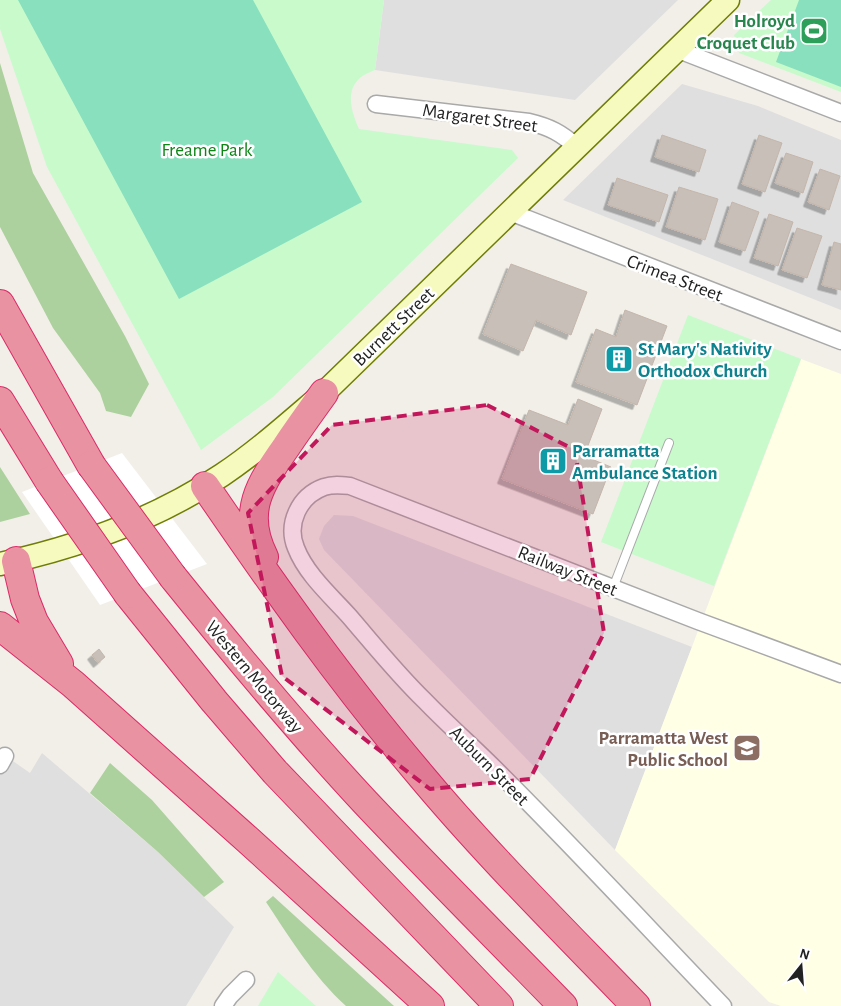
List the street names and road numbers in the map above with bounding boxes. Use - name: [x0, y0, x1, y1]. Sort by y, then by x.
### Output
- street label: Margaret Street: [421, 101, 539, 136]
- street label: Crimea Street: [624, 251, 725, 305]
- street label: Burnett Street: [350, 284, 438, 370]
- street label: Railway Street: [515, 543, 620, 600]
- street label: Western Motorway: [202, 617, 306, 737]
- street label: Auburn Street: [446, 723, 532, 809]

